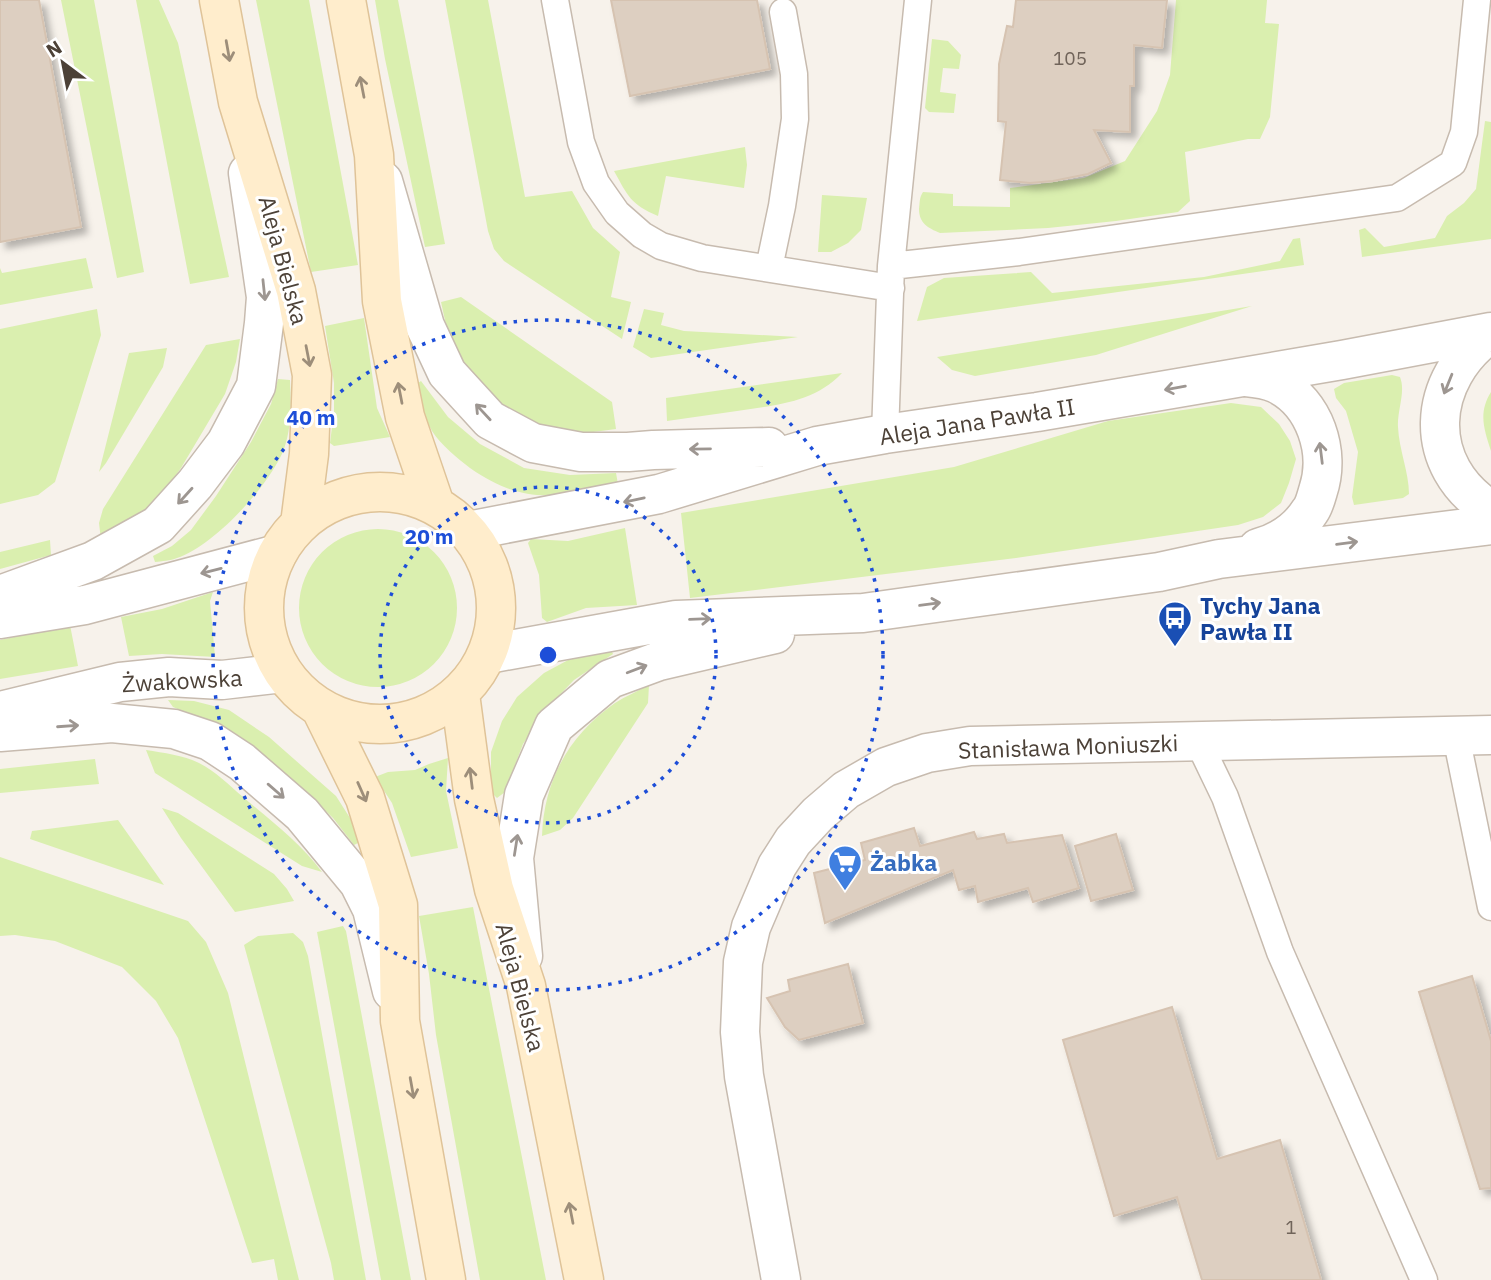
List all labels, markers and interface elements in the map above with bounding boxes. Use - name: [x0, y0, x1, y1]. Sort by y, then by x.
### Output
- north arrow: [28, 28, 98, 98]
- text: N: [42, 35, 66, 62]
- one-way arrow: [222, 39, 236, 62]
- house number: 105: [1053, 46, 1087, 70]
- one-way arrow: [355, 76, 368, 99]
- street label: Aleja Bielska: [252, 192, 316, 328]
- one-way arrow: [258, 279, 271, 301]
- one-way arrow: [302, 344, 315, 367]
- one-way arrow: [1441, 373, 1454, 395]
- one-way arrow: [393, 382, 407, 405]
- one-way arrow: [1164, 382, 1187, 395]
- street label: Aleja Jana Pawła II: [877, 391, 1077, 451]
- text: 40 m: [287, 403, 335, 431]
- one-way arrow: [474, 403, 491, 420]
- one-way arrow: [688, 442, 711, 456]
- one-way arrow: [1315, 442, 1328, 465]
- one-way arrow: [176, 487, 193, 504]
- one-way arrow: [623, 493, 646, 507]
- text: 20 m: [405, 522, 453, 550]
- one-way arrow: [1336, 536, 1358, 549]
- one-way arrow: [200, 565, 223, 578]
- place label: Tychy Jana Pawła II: [1200, 590, 1321, 646]
- one-way arrow: [918, 597, 941, 610]
- bus stop icon: Tychy Jana Pawła II: [1156, 599, 1194, 648]
- one-way arrow: [688, 613, 711, 626]
- centre of rings: [536, 643, 560, 667]
- one-way arrow: [626, 661, 648, 674]
- street label: Żwakowska: [121, 662, 243, 698]
- one-way arrow: [56, 719, 79, 732]
- street label: Stanisława Moniuszki: [957, 727, 1179, 765]
- one-way arrow: [464, 767, 477, 790]
- one-way arrow: [356, 781, 369, 802]
- one-way arrow: [267, 783, 285, 799]
- one-way arrow: [510, 834, 523, 856]
- supermarket icon: Żabka: [826, 843, 864, 892]
- place label: Żabka: [870, 847, 937, 877]
- street label: Aleja Bielska: [489, 919, 553, 1055]
- one-way arrow: [406, 1076, 419, 1099]
- one-way arrow: [563, 1202, 577, 1225]
- house number: 1: [1285, 1215, 1297, 1239]

